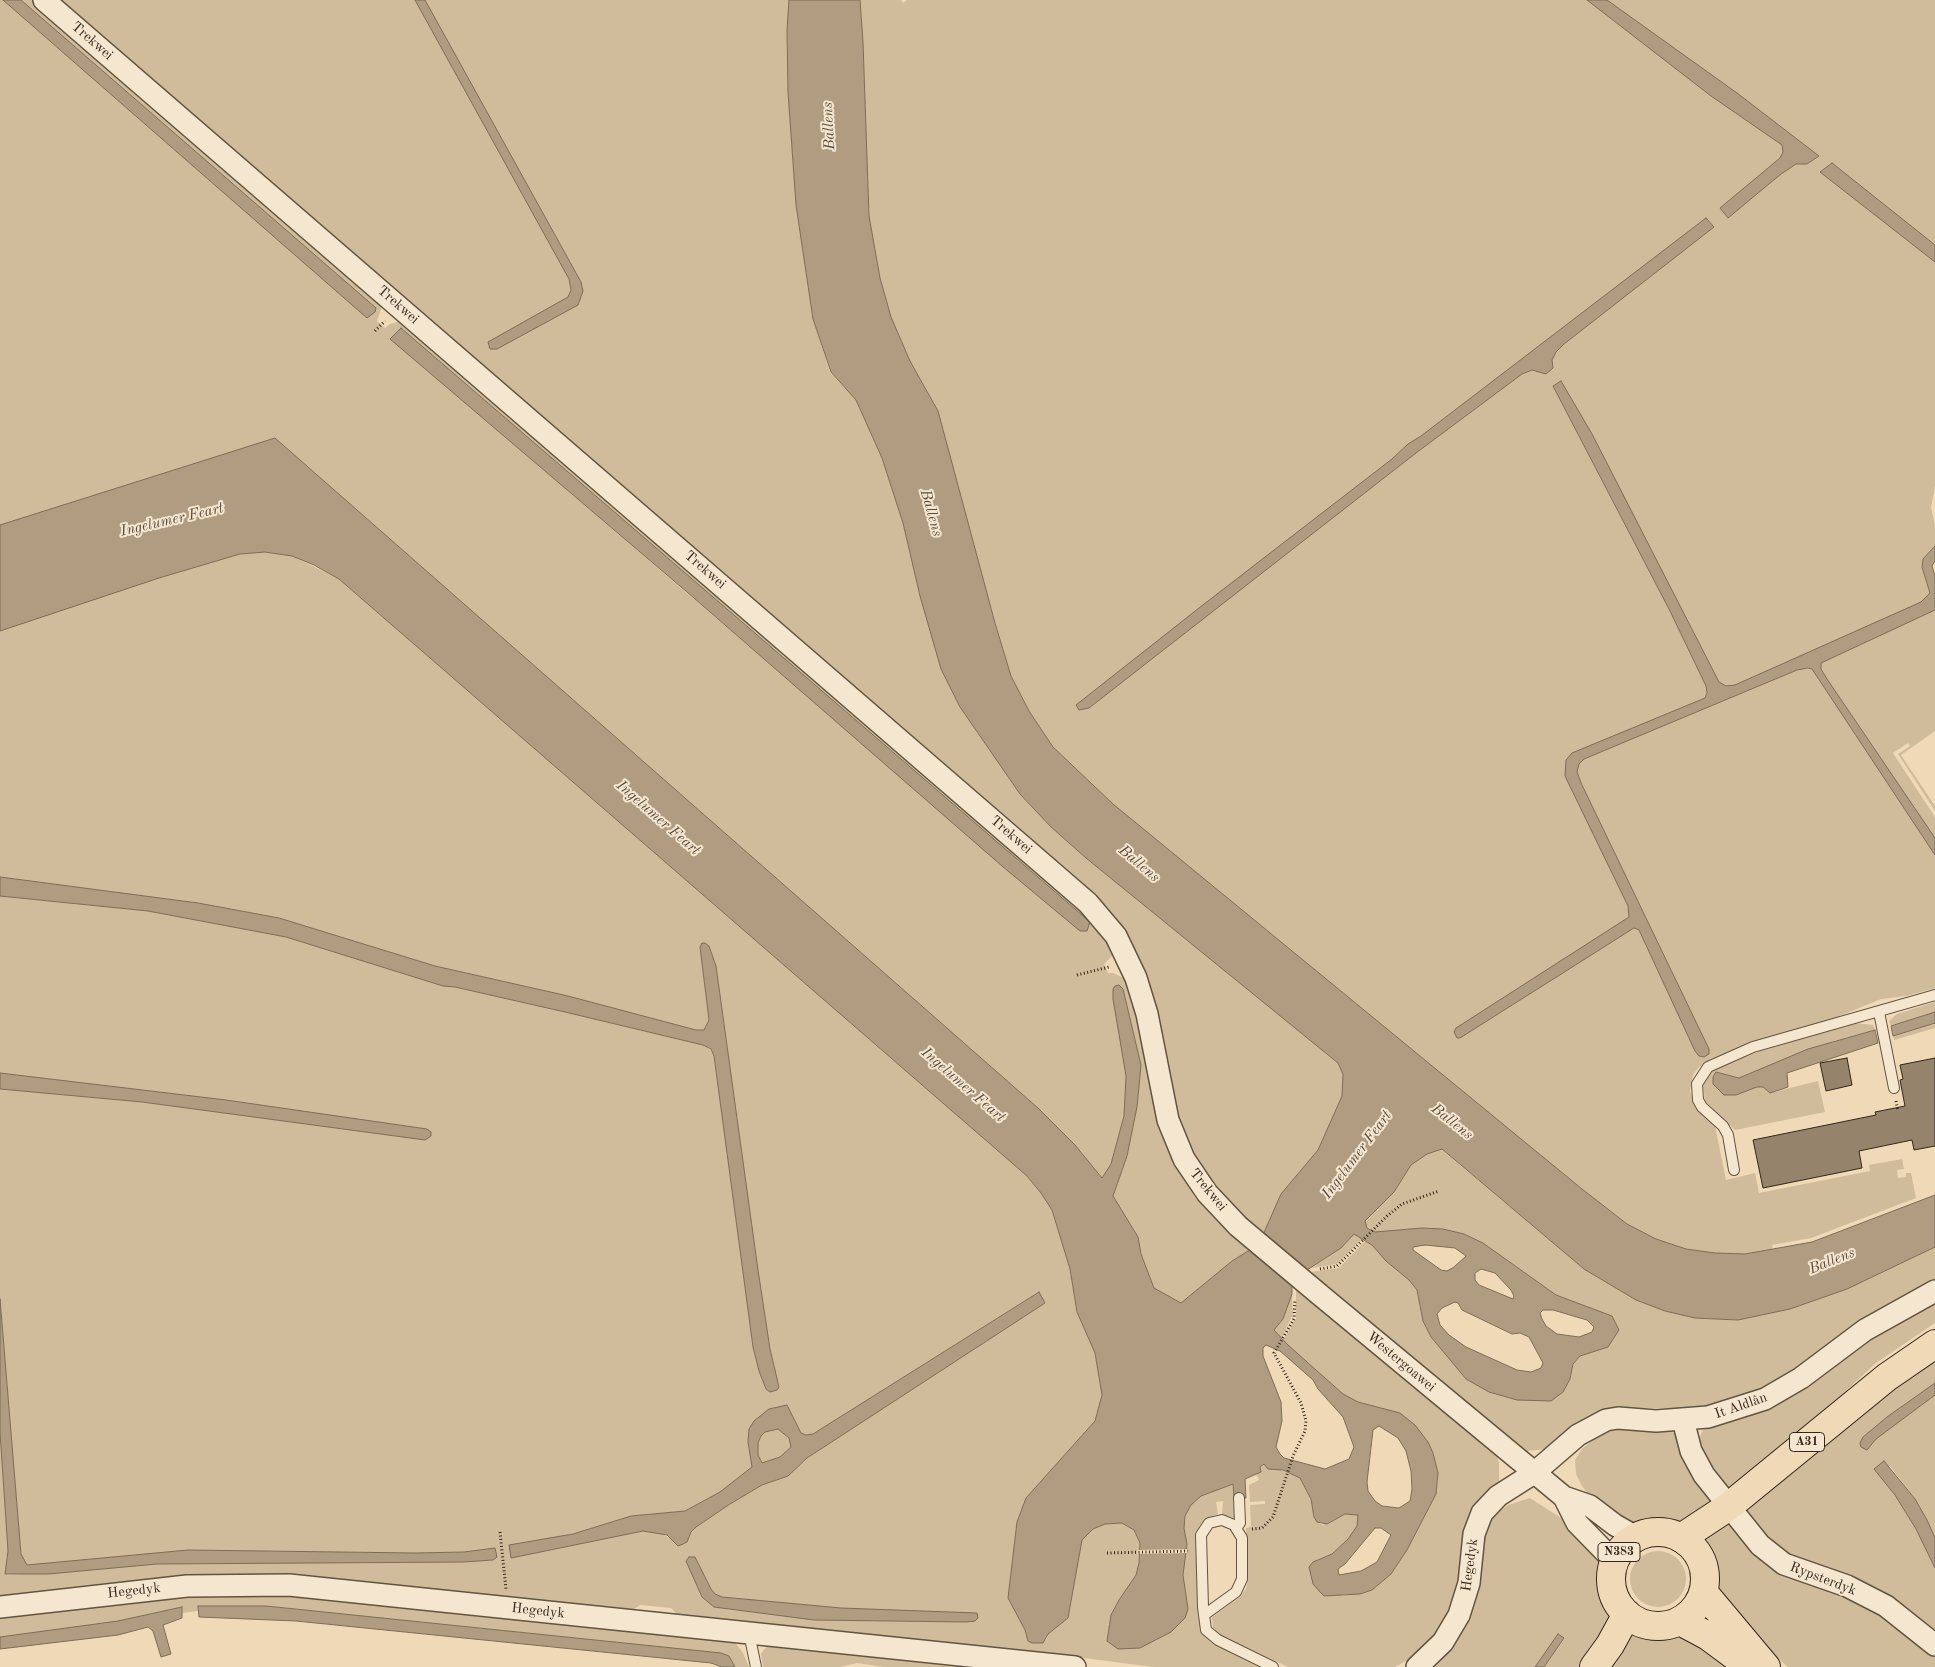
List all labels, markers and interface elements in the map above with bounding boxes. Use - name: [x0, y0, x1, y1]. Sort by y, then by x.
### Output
- street label: Trekwei: [68, 18, 116, 64]
- water label: Ballens: [819, 102, 839, 150]
- street label: Trekwei: [374, 282, 422, 328]
- water label: Ballens: [916, 487, 946, 539]
- water label: Ingelumer Feart: [119, 499, 225, 541]
- street label: Trekwei: [681, 547, 729, 593]
- water label: Ingelumer Feart: [612, 777, 704, 859]
- street label: Trekwei: [987, 812, 1035, 858]
- water label: Ballens: [1115, 842, 1163, 886]
- water label: Ingelumer Feart: [917, 1044, 1009, 1126]
- water label: Ballens: [1427, 1100, 1477, 1144]
- water label: Ingelumer Feart: [1318, 1107, 1396, 1203]
- street label: Trekwei: [1186, 1165, 1230, 1215]
- water label: Ballens: [1806, 1244, 1858, 1278]
- street label: Westergoawei: [1363, 1328, 1439, 1396]
- street label: It Aldlân: [1713, 1389, 1769, 1423]
- road number: A31: [1790, 1432, 1824, 1451]
- street label: Hegedyk: [1458, 1537, 1482, 1593]
- road number: N383: [1598, 1542, 1640, 1561]
- street label: Rypsterdyk: [1787, 1559, 1859, 1599]
- street label: Hegedyk: [107, 1580, 161, 1602]
- street label: Hegedyk: [511, 1600, 565, 1622]

